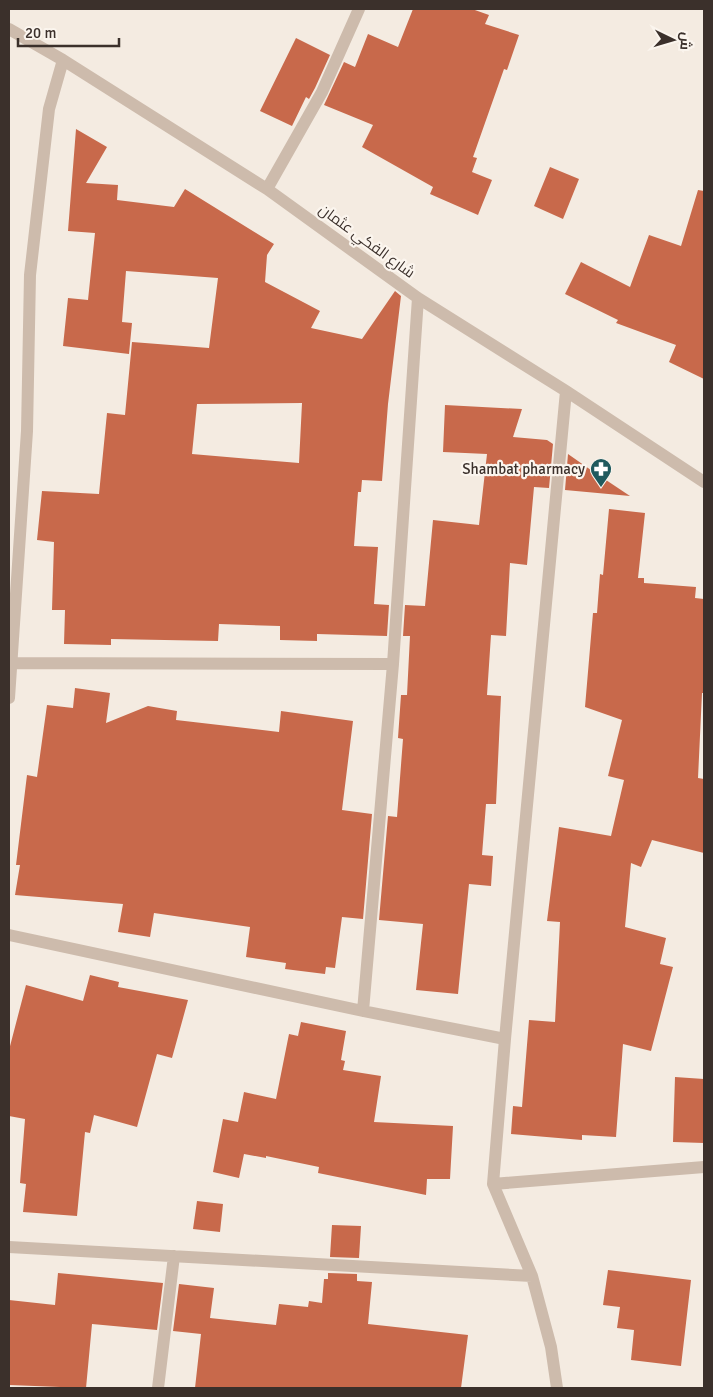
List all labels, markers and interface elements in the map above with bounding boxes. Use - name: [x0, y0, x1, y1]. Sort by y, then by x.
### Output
- scale bar: [18, 15, 119, 47]
- north arrow: [648, 15, 698, 65]
- text: 20 m: [25, 24, 56, 42]
- text: ش: [676, 31, 695, 51]
- street label: شارع الفكي عثمان: [314, 200, 419, 284]
- pharmacy icon: Shambat pharmacy: [589, 457, 613, 488]
- place label: Shambat pharmacy: [462, 460, 585, 478]

